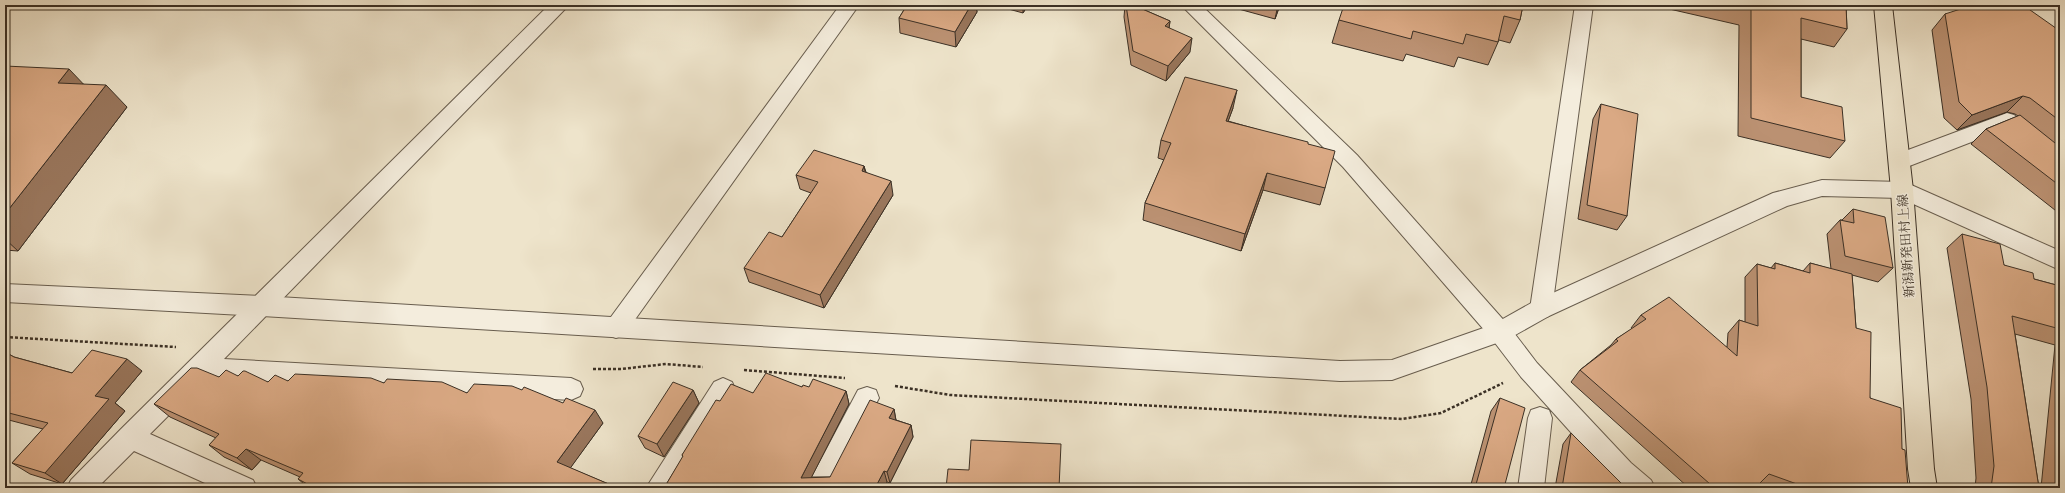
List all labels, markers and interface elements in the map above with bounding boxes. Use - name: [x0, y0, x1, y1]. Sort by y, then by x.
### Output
- street label: 新潟新発田村上線: [1895, 194, 1917, 298]

